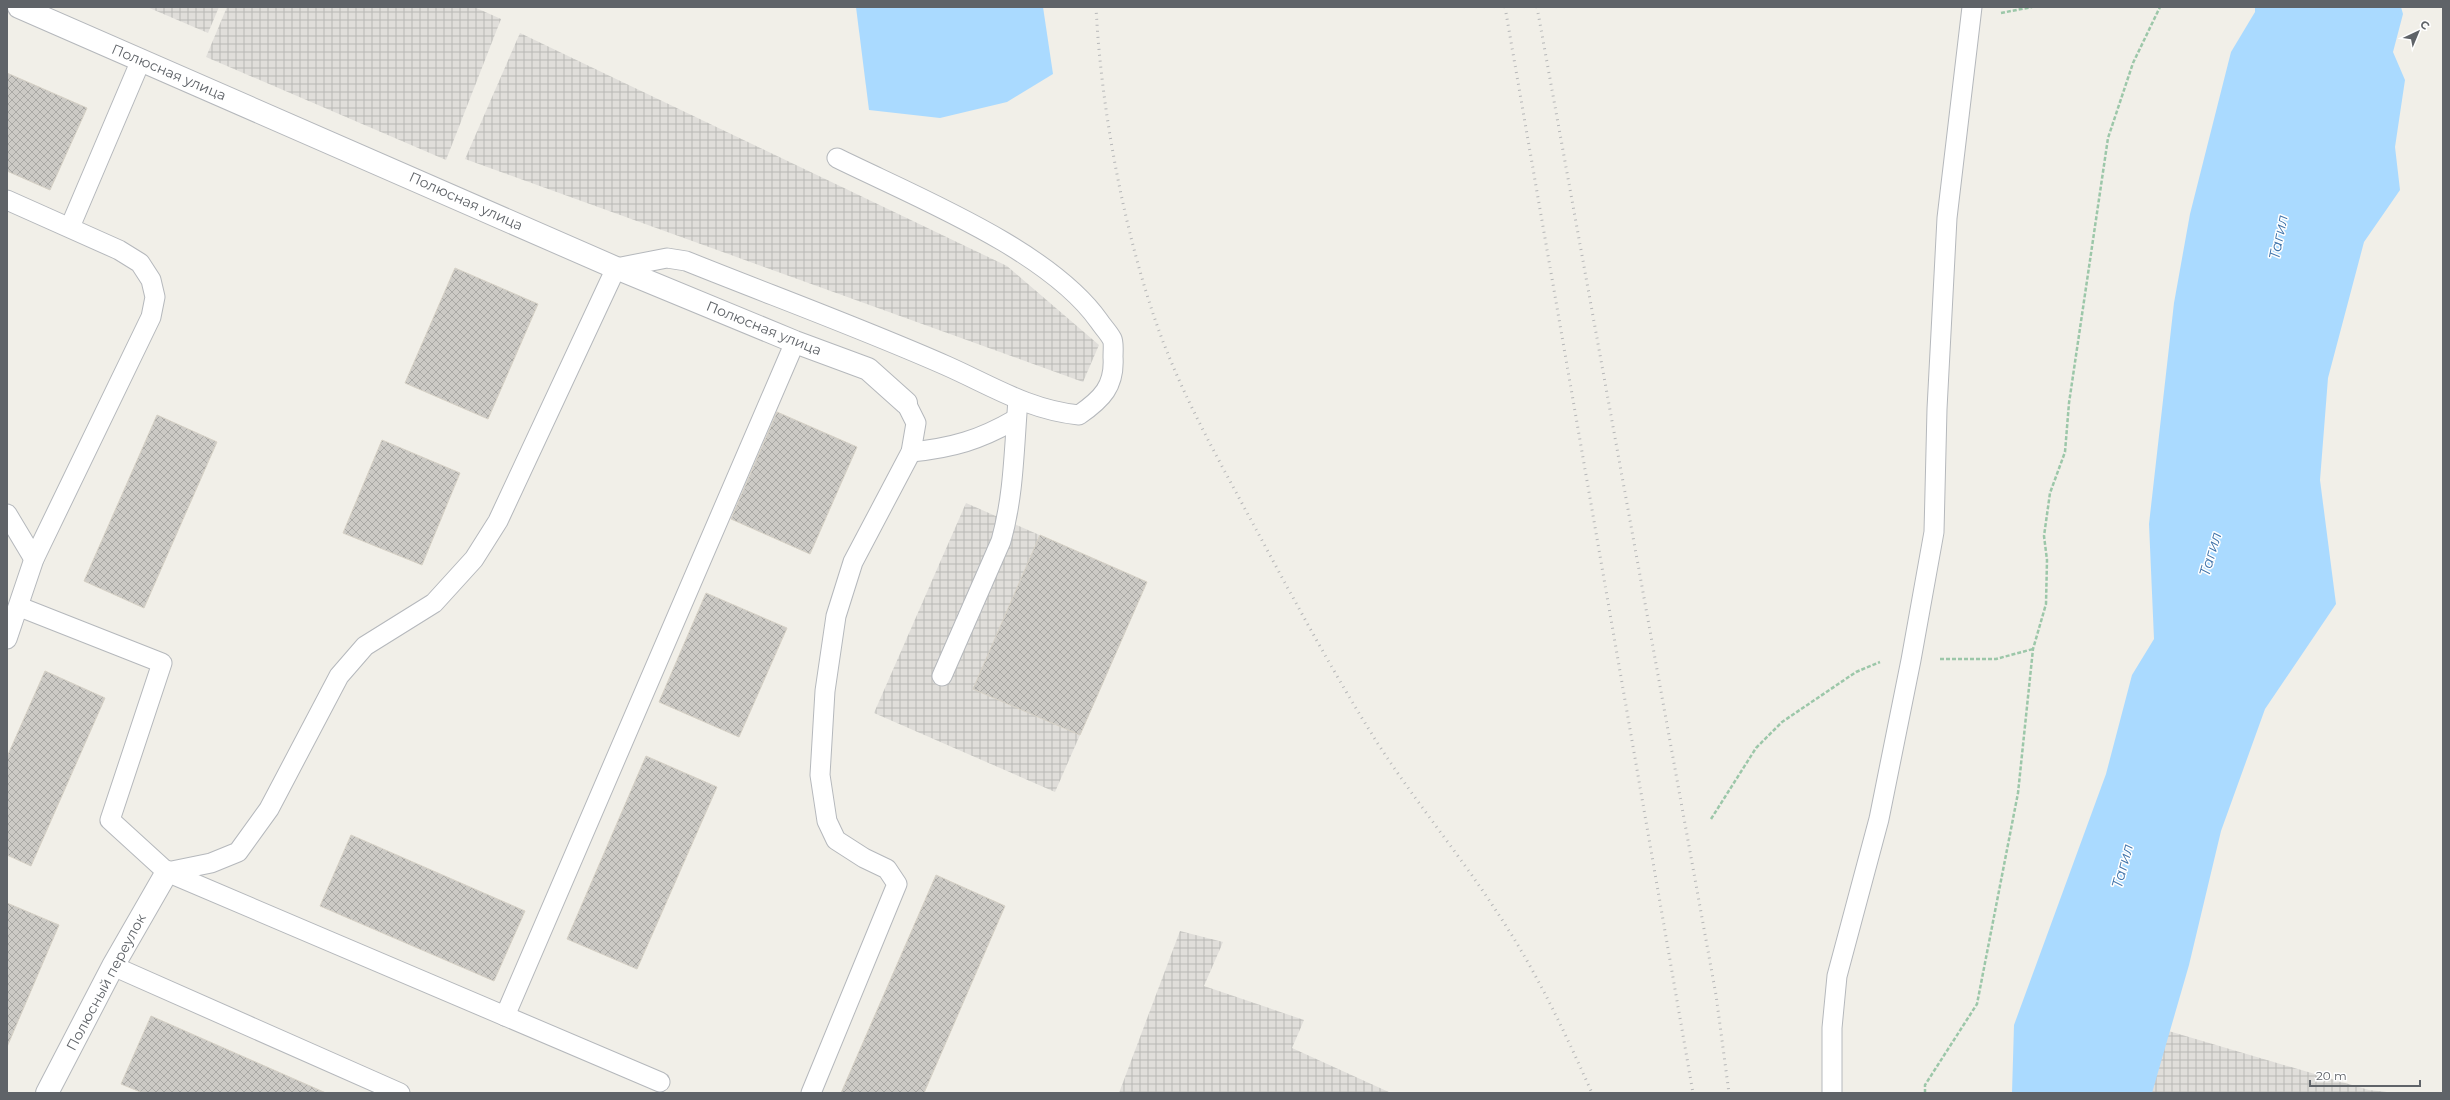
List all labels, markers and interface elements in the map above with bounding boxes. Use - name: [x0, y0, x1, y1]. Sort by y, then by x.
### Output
- north arrow: [2398, 12, 2438, 52]
- text: С: [2417, 17, 2433, 33]
- street label: Полюсная улица: [109, 40, 229, 104]
- street label: Полюсная улица: [406, 168, 526, 234]
- water label: Тагил: [2264, 213, 2292, 261]
- street label: Полюсная улица: [704, 297, 824, 359]
- water label: Тагил: [2195, 530, 2225, 578]
- water label: Тагил: [2107, 842, 2137, 890]
- street label: Полюсный переулок: [62, 910, 150, 1054]
- scale bar: [2310, 1062, 2420, 1088]
- text: 20 m: [2316, 1068, 2347, 1083]

